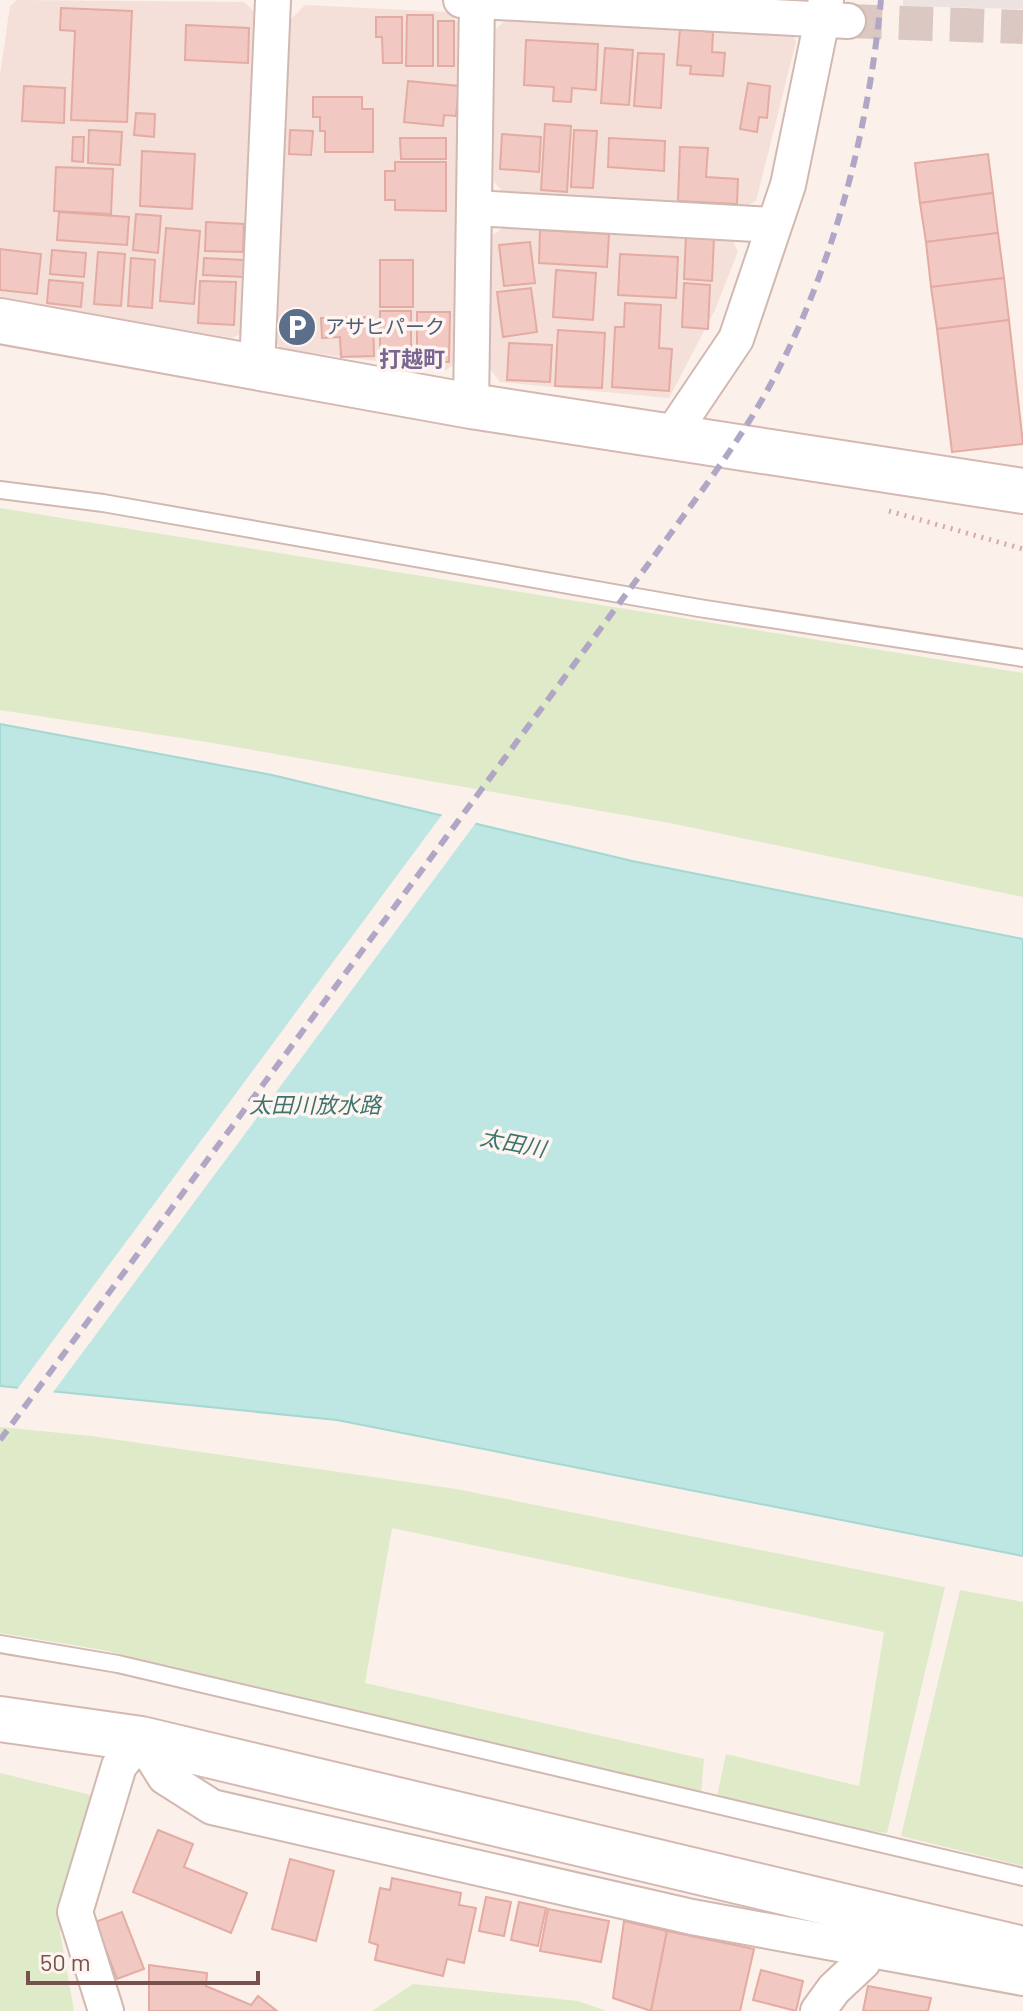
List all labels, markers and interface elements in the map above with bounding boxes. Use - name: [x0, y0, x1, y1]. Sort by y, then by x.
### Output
- parking icon: アサヒパーク: [276, 306, 318, 348]
- place label: アサヒパーク: [325, 314, 445, 338]
- district label: 打越町: [379, 345, 445, 371]
- water label: 太田川放水路: [249, 1091, 383, 1117]
- water label: 太田川: [478, 1123, 550, 1161]
- scale bar: [28, 1935, 258, 1985]
- text: 50 m: [40, 1947, 91, 1976]

